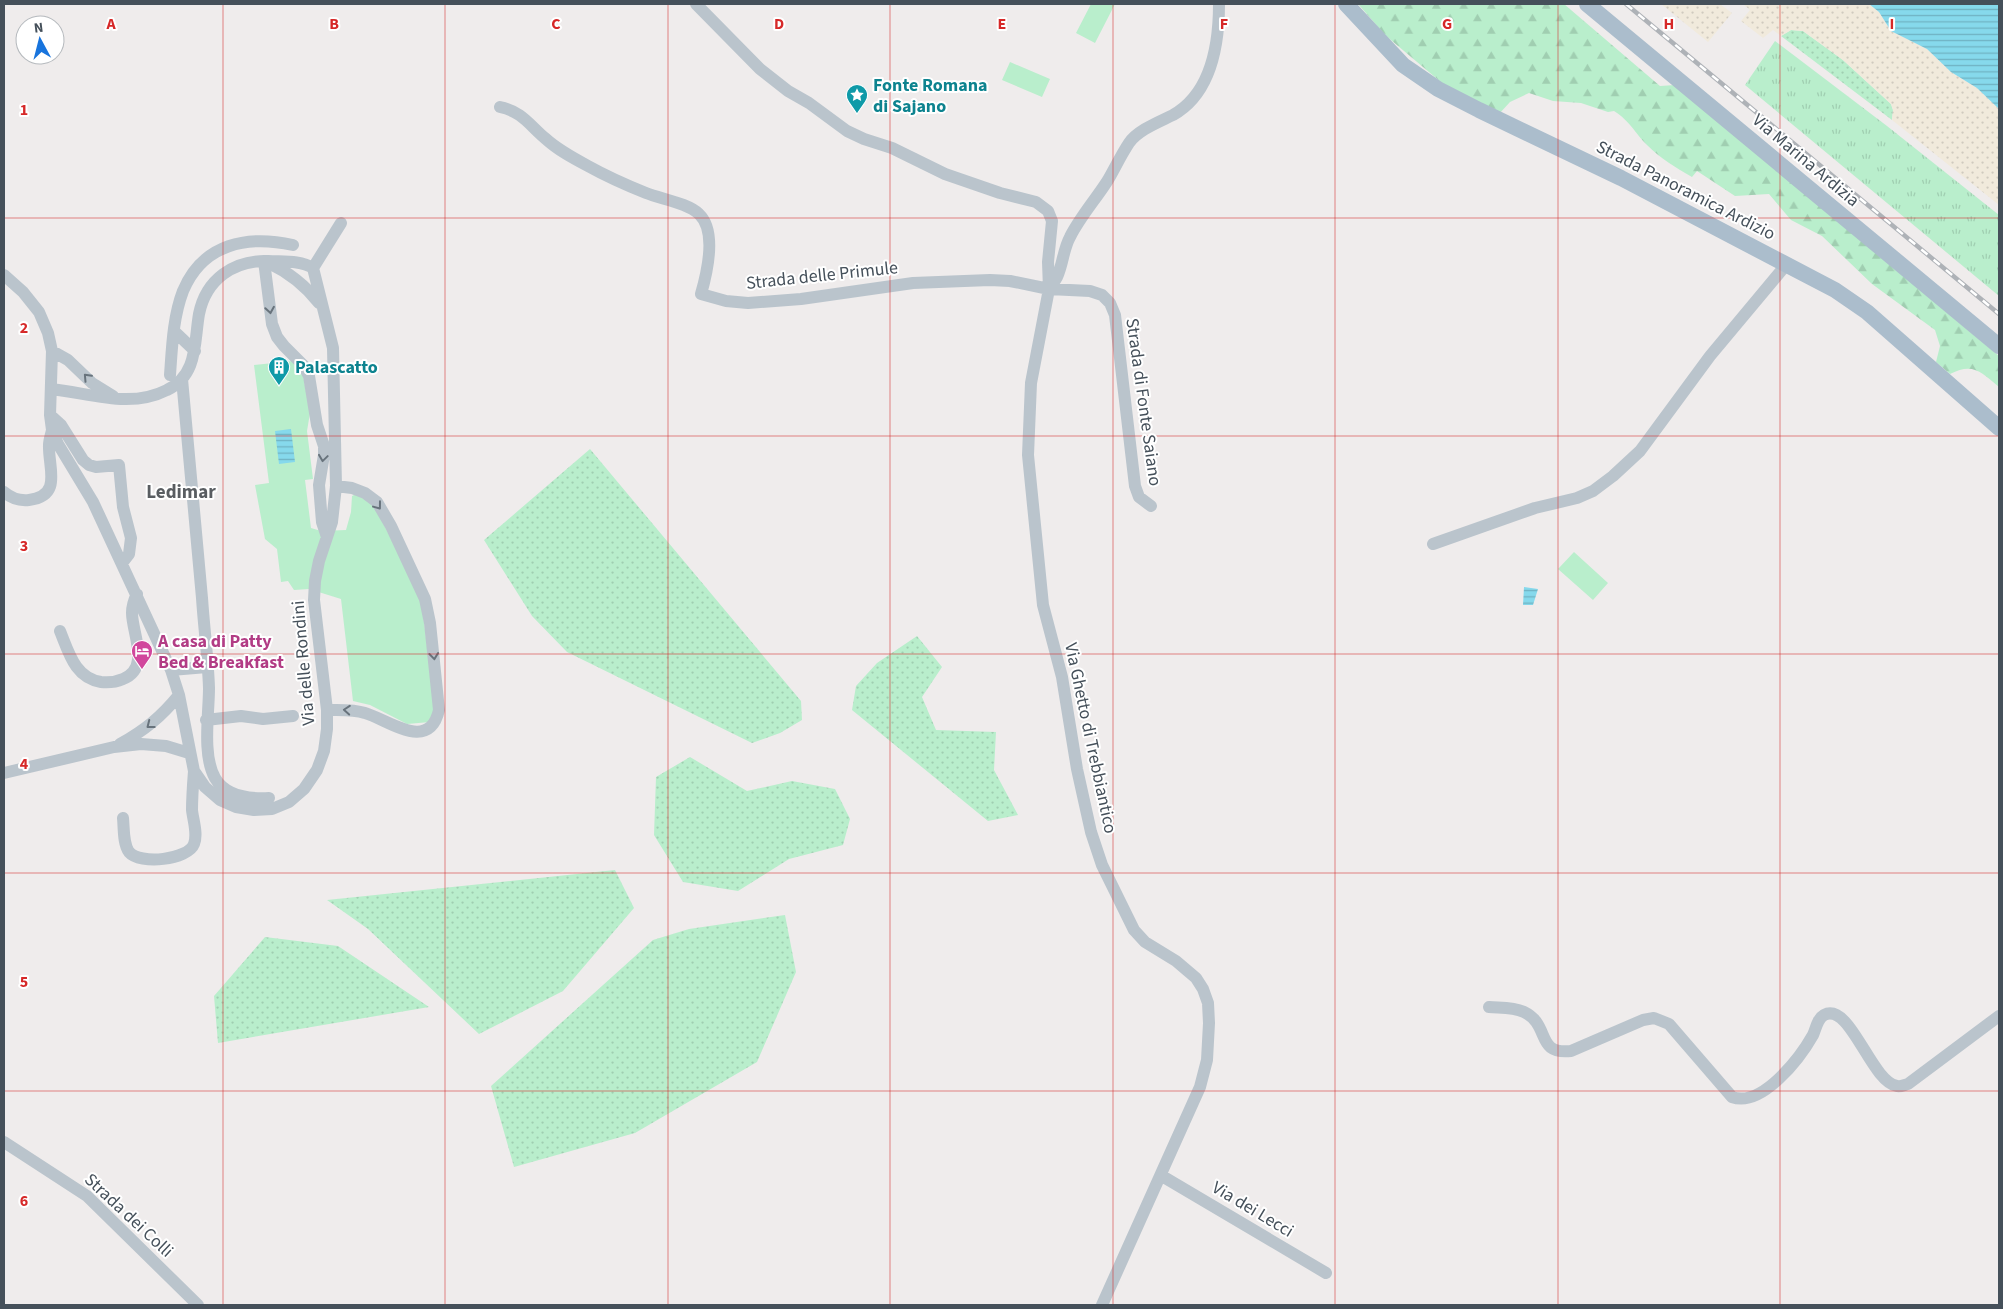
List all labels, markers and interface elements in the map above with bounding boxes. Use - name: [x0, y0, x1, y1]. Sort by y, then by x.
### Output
- text: A: [105, 13, 116, 35]
- text: B: [329, 13, 339, 35]
- text: C: [551, 13, 561, 35]
- text: D: [774, 13, 784, 35]
- text: E: [998, 13, 1006, 35]
- text: F: [1220, 13, 1228, 35]
- text: G: [1442, 13, 1452, 35]
- text: H: [1664, 13, 1674, 35]
- text: I: [1890, 13, 1894, 35]
- north arrow: [15, 15, 65, 65]
- text: N: [33, 18, 44, 39]
- place label: Fonte Romana di Sajano: [873, 73, 987, 119]
- place icon: Fonte Romana di Sajano: [845, 83, 869, 114]
- text: 1: [20, 99, 28, 121]
- street label: Via Marina Ardizia: [1747, 108, 1865, 213]
- street label: Strada Panoramica Ardizio: [1592, 134, 1780, 247]
- street label: Strada delle Primule: [745, 255, 899, 296]
- one-way arrow: [265, 305, 275, 314]
- text: 2: [20, 317, 28, 339]
- street label: Strada di Fonte Saiano: [1119, 317, 1168, 488]
- building icon: Palascatto: [267, 355, 291, 386]
- place label: Palascatto: [295, 355, 378, 380]
- one-way arrow: [84, 373, 93, 382]
- one-way arrow: [318, 453, 328, 462]
- district label: Ledimar: [146, 479, 216, 506]
- one-way arrow: [372, 500, 381, 510]
- text: 3: [20, 535, 28, 557]
- street label: Via delle Rondini: [286, 599, 321, 726]
- place label: A casa di Patty Bed & Breakfast: [157, 629, 284, 675]
- hotel icon: A casa di Patty Bed & Breakfast: [130, 639, 154, 670]
- street label: Via Ghetto di Trebbiantico: [1058, 641, 1123, 836]
- one-way arrow: [428, 652, 439, 660]
- one-way arrow: [343, 705, 351, 716]
- one-way arrow: [146, 719, 156, 728]
- text: 4: [20, 753, 29, 775]
- text: 5: [20, 971, 28, 993]
- street label: Strada dei Colli: [79, 1168, 179, 1263]
- street label: Via dei Lecci: [1207, 1175, 1298, 1244]
- text: 6: [20, 1190, 28, 1212]

